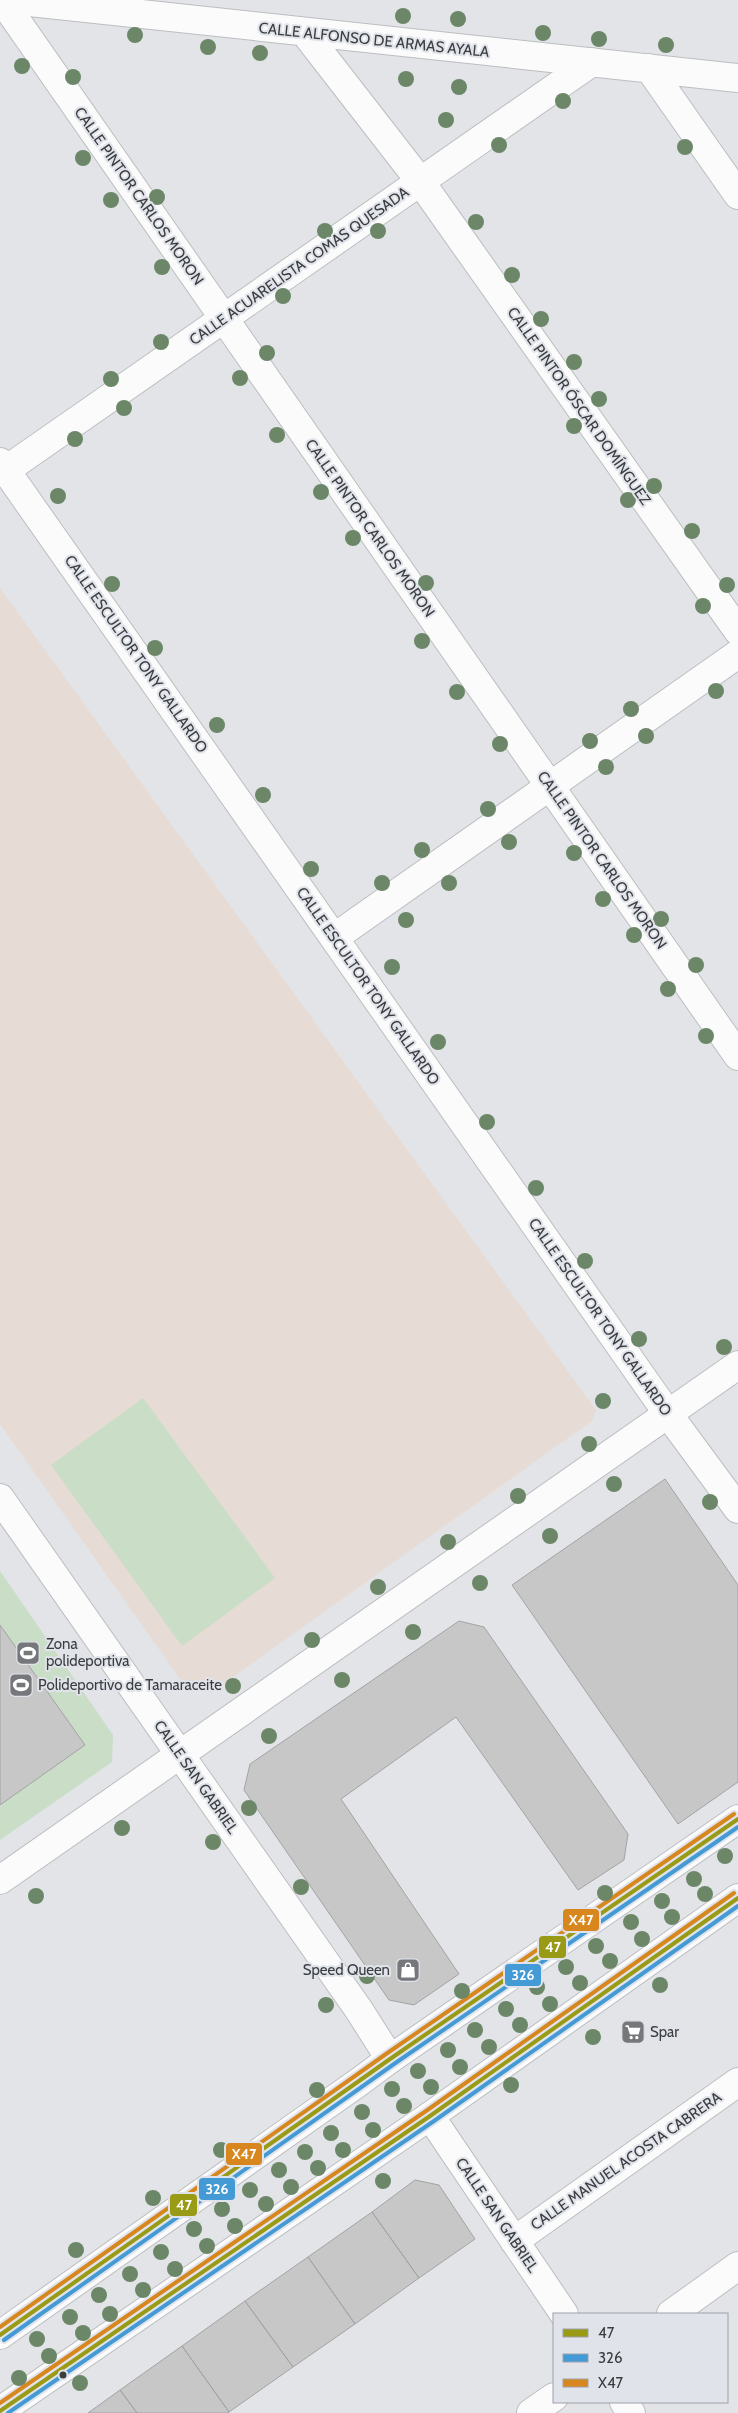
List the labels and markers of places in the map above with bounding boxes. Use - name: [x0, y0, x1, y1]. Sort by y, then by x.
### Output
- place label: Zona polideportiva: [46, 1635, 130, 1670]
- sports icon: Zona polideportiva: [15, 1640, 41, 1666]
- sports icon: Polideportivo de Tamaraceite: [8, 1672, 34, 1698]
- place label: Polideportivo de Tamaraceite: [38, 1676, 222, 1694]
- shop icon: Speed Queen: [395, 1957, 421, 1983]
- place label: Speed Queen: [303, 1961, 390, 1979]
- supermarket icon: Spar: [620, 2019, 646, 2045]
- place label: Spar: [650, 2023, 679, 2041]
- unlabelled marker: [58, 2370, 68, 2380]

